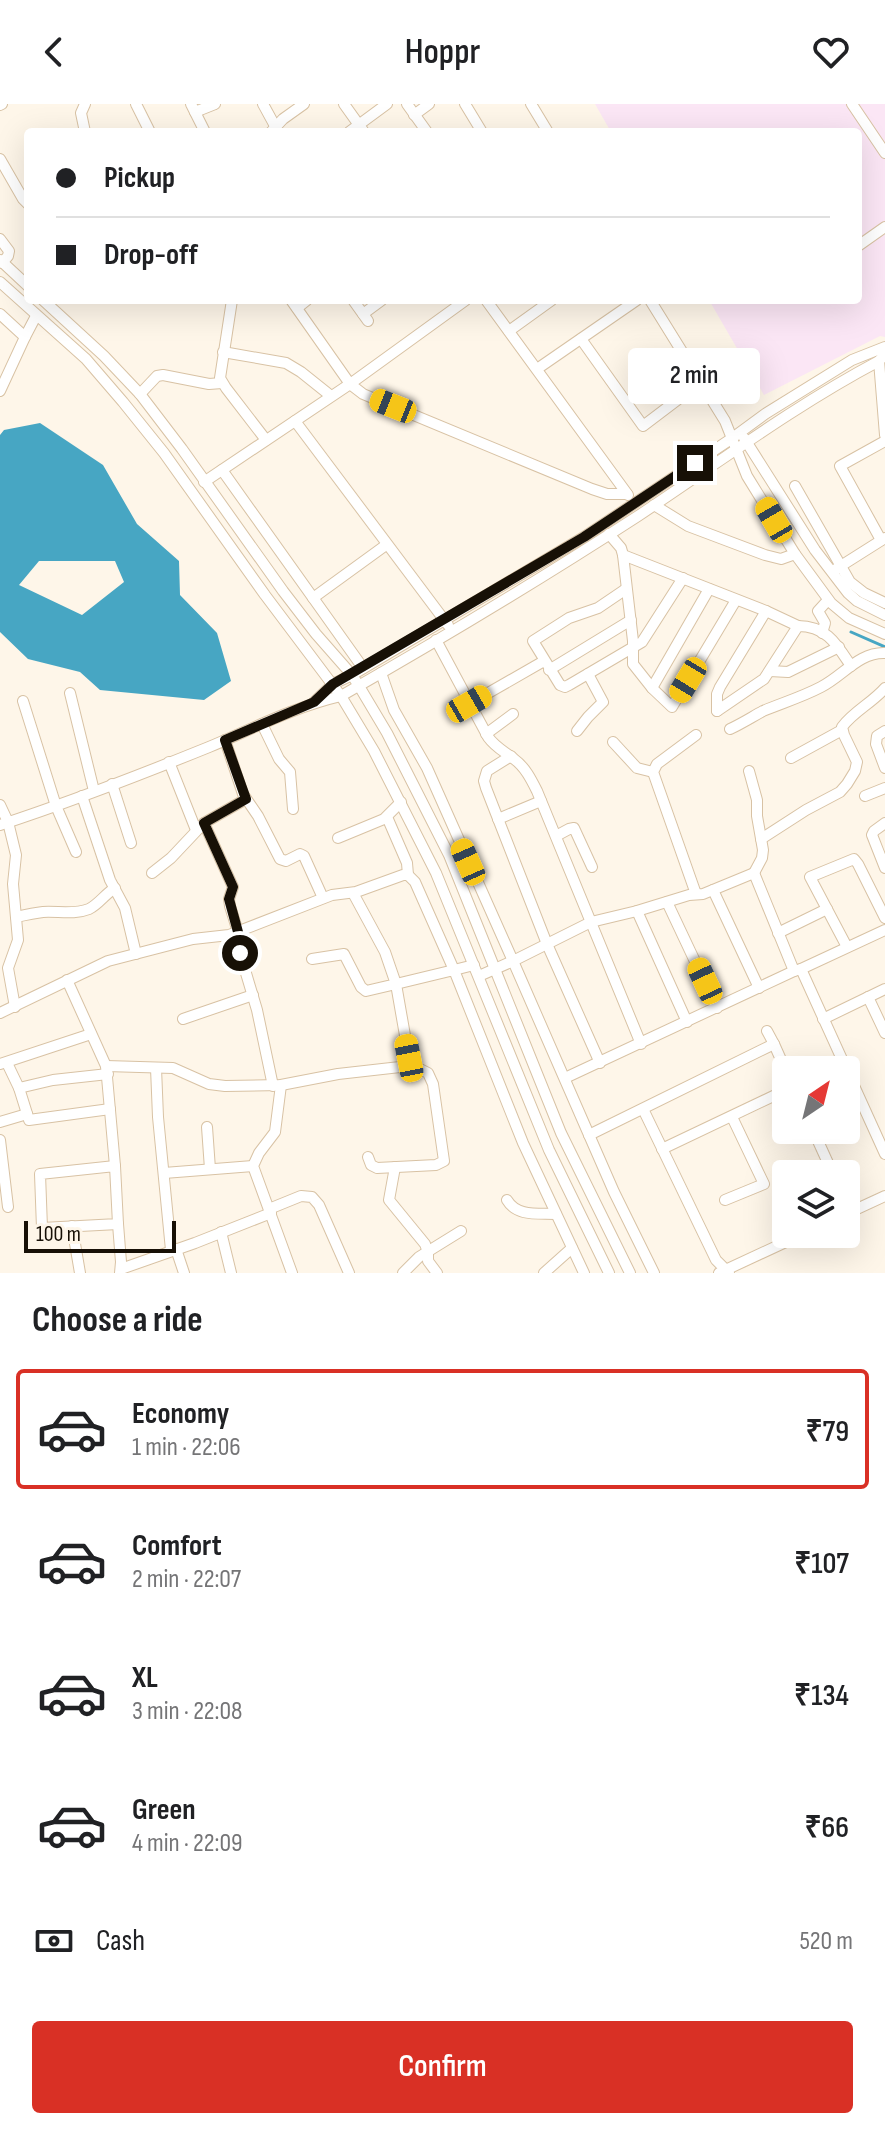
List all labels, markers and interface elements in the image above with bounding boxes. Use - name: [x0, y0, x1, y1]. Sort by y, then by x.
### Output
- icon: back: [32, 30, 76, 74]
- icon: heart: [809, 30, 853, 74]
- text: Hoppr: [405, 31, 480, 74]
- text: Pickup: [104, 160, 175, 196]
- text: Drop-off: [104, 237, 198, 273]
- callout: 2 min: [629, 347, 761, 403]
- text: 2 min: [670, 360, 718, 391]
- car: [366, 386, 420, 426]
- route end: [677, 445, 713, 481]
- car: [752, 493, 796, 547]
- car: [665, 653, 711, 707]
- car: [442, 682, 496, 726]
- car: [447, 835, 489, 889]
- route start: [222, 935, 258, 971]
- car: [684, 954, 726, 1008]
- car: [393, 1032, 425, 1084]
- north arrow: [772, 1056, 860, 1144]
- map controls: [772, 1056, 860, 1248]
- button: layers: [772, 1160, 860, 1248]
- scale bar: [24, 1217, 176, 1253]
- text: 100 m: [36, 1221, 81, 1248]
- text: Choose a ride: [32, 1299, 203, 1342]
- icon: car: [36, 1393, 108, 1465]
- text: Economy: [132, 1396, 229, 1432]
- text: ₹79: [805, 1414, 849, 1450]
- text: 1 min · 22:06: [132, 1432, 241, 1463]
- icon: car: [36, 1525, 108, 1597]
- text: Comfort: [132, 1528, 222, 1564]
- text: ₹107: [794, 1546, 849, 1582]
- text: 2 min · 22:07: [132, 1564, 241, 1595]
- icon: car: [36, 1657, 108, 1729]
- text: XL: [132, 1660, 158, 1696]
- text: ₹134: [794, 1678, 849, 1714]
- text: 3 min · 22:08: [132, 1696, 242, 1727]
- icon: car: [36, 1789, 108, 1861]
- text: Green: [132, 1792, 196, 1828]
- text: ₹66: [804, 1810, 849, 1846]
- text: 4 min · 22:09: [132, 1828, 243, 1859]
- icon: cash: [32, 1919, 76, 1963]
- text: Cash: [96, 1923, 145, 1959]
- text: 520 m: [799, 1926, 853, 1957]
- button: Confirm: [32, 2021, 853, 2113]

